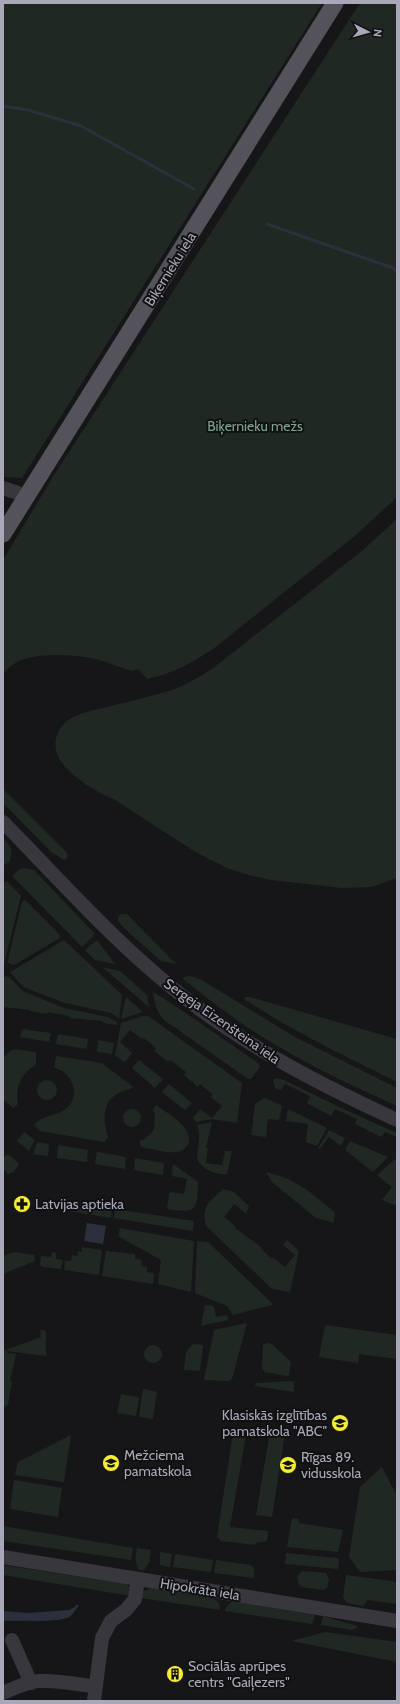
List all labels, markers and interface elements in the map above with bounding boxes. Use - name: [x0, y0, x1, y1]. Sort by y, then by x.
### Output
- north arrow: [348, 12, 388, 52]
- text: N: [371, 28, 385, 38]
- street label: Biķernieku iela: [140, 228, 200, 309]
- park label: Biķernieku mežs: [207, 417, 303, 435]
- street label: Sergeja Eizenšteina iela: [160, 974, 284, 1068]
- pharmacy icon: Latvijas aptieka: [12, 1194, 32, 1214]
- place label: Latvijas aptieka: [35, 1195, 124, 1213]
- place label: Klasiskās izglītības pamatskola "ABC": [222, 1406, 327, 1440]
- school or university icon: Klasiskās izglītības pamatskola "ABC": [330, 1413, 350, 1433]
- place label: Mežciema pamatskola: [124, 1446, 192, 1480]
- place label: Rīgas 89. vidusskola: [301, 1448, 362, 1482]
- school or university icon: Mežciema pamatskola: [101, 1453, 121, 1473]
- school or university icon: Rīgas 89. vidusskola: [278, 1455, 298, 1475]
- street label: Hipokrāta iela: [159, 1574, 241, 1604]
- place label: Sociālās aprūpes centrs "Gaiļezers": [188, 1657, 290, 1691]
- building icon: Sociālās aprūpes centrs "Gaiļezers": [165, 1664, 185, 1684]

